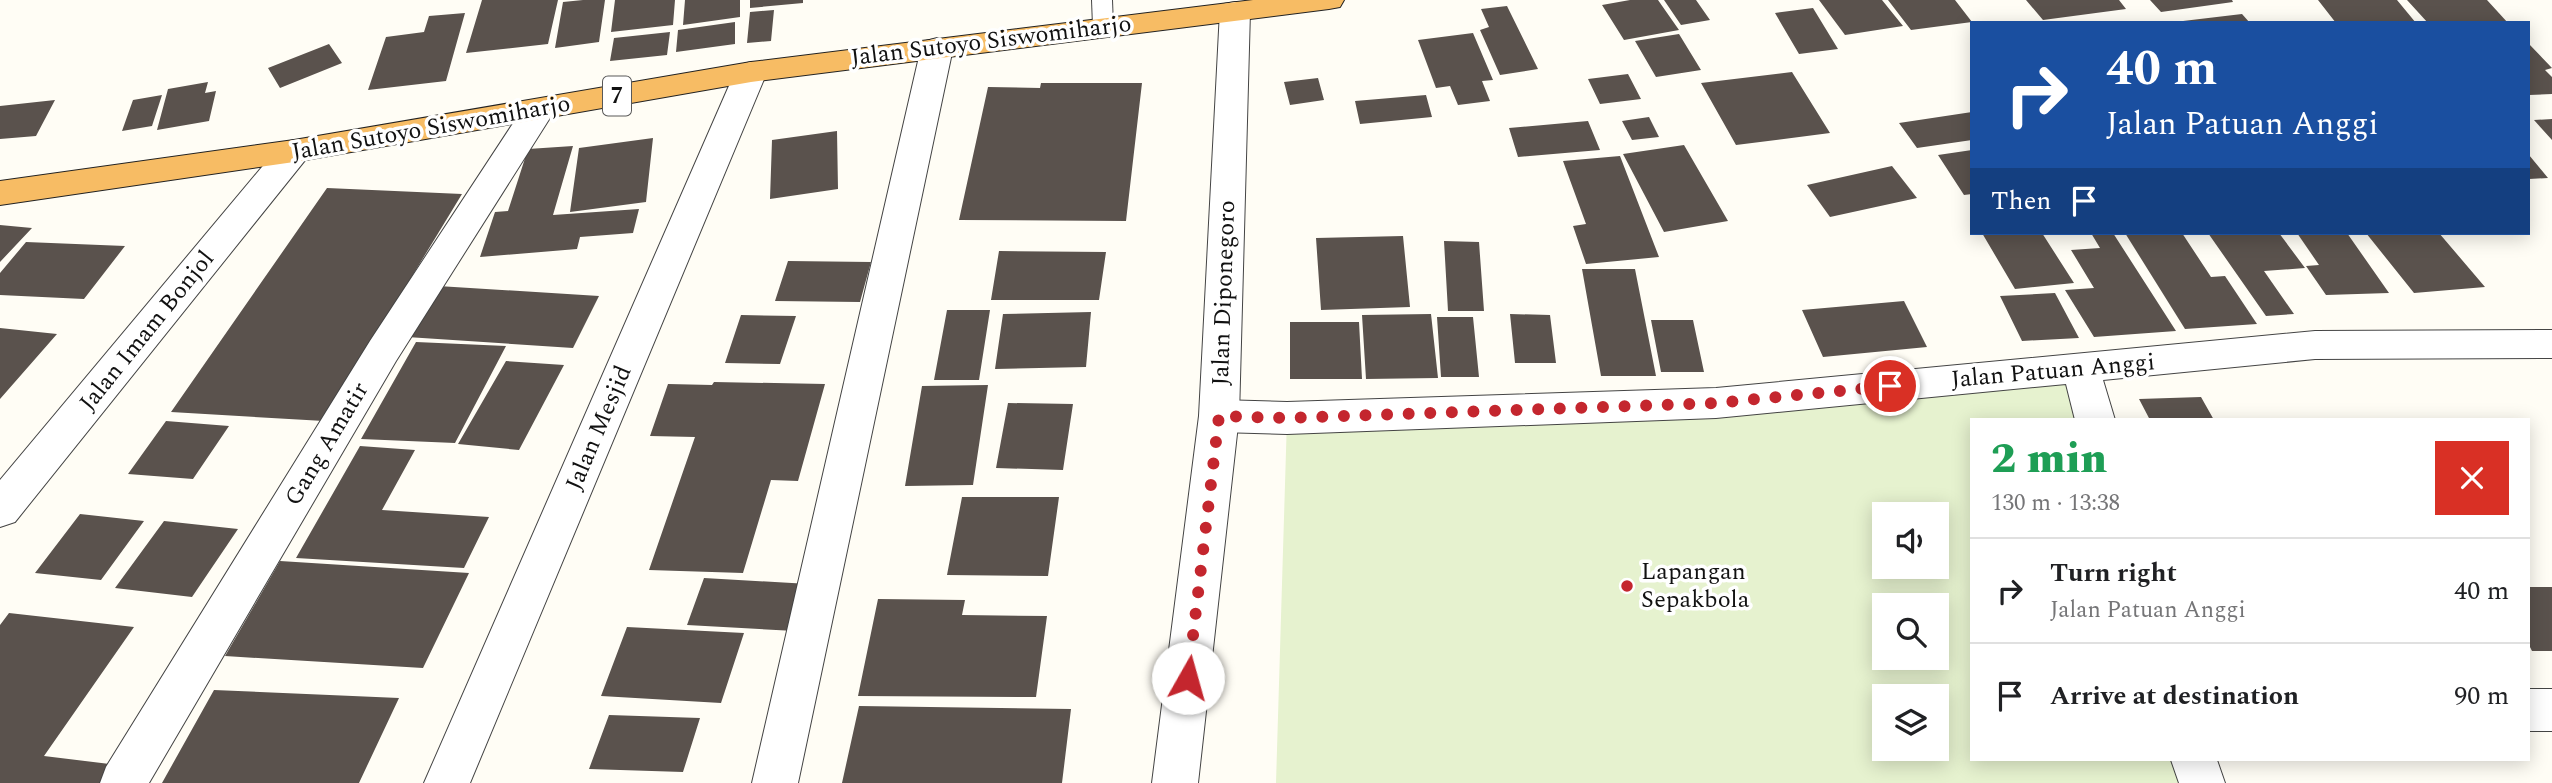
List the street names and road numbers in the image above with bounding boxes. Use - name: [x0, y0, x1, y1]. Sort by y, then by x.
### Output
- street label: Jalan Sutoyo Siswomiharjo: [849, 6, 1133, 76]
- road number: 7: [603, 76, 631, 116]
- street label: Jalan Sutoyo Siswomiharjo: [289, 86, 573, 170]
- street label: Jalan Diponegoro: [1203, 200, 1245, 386]
- street label: Jalan Imam Bonjol: [71, 243, 223, 419]
- street label: Jalan Patuan Anggi: [1950, 344, 2156, 398]
- street label: Jalan Mesjid: [557, 360, 641, 496]
- street label: Gang Amatir: [276, 375, 378, 513]

